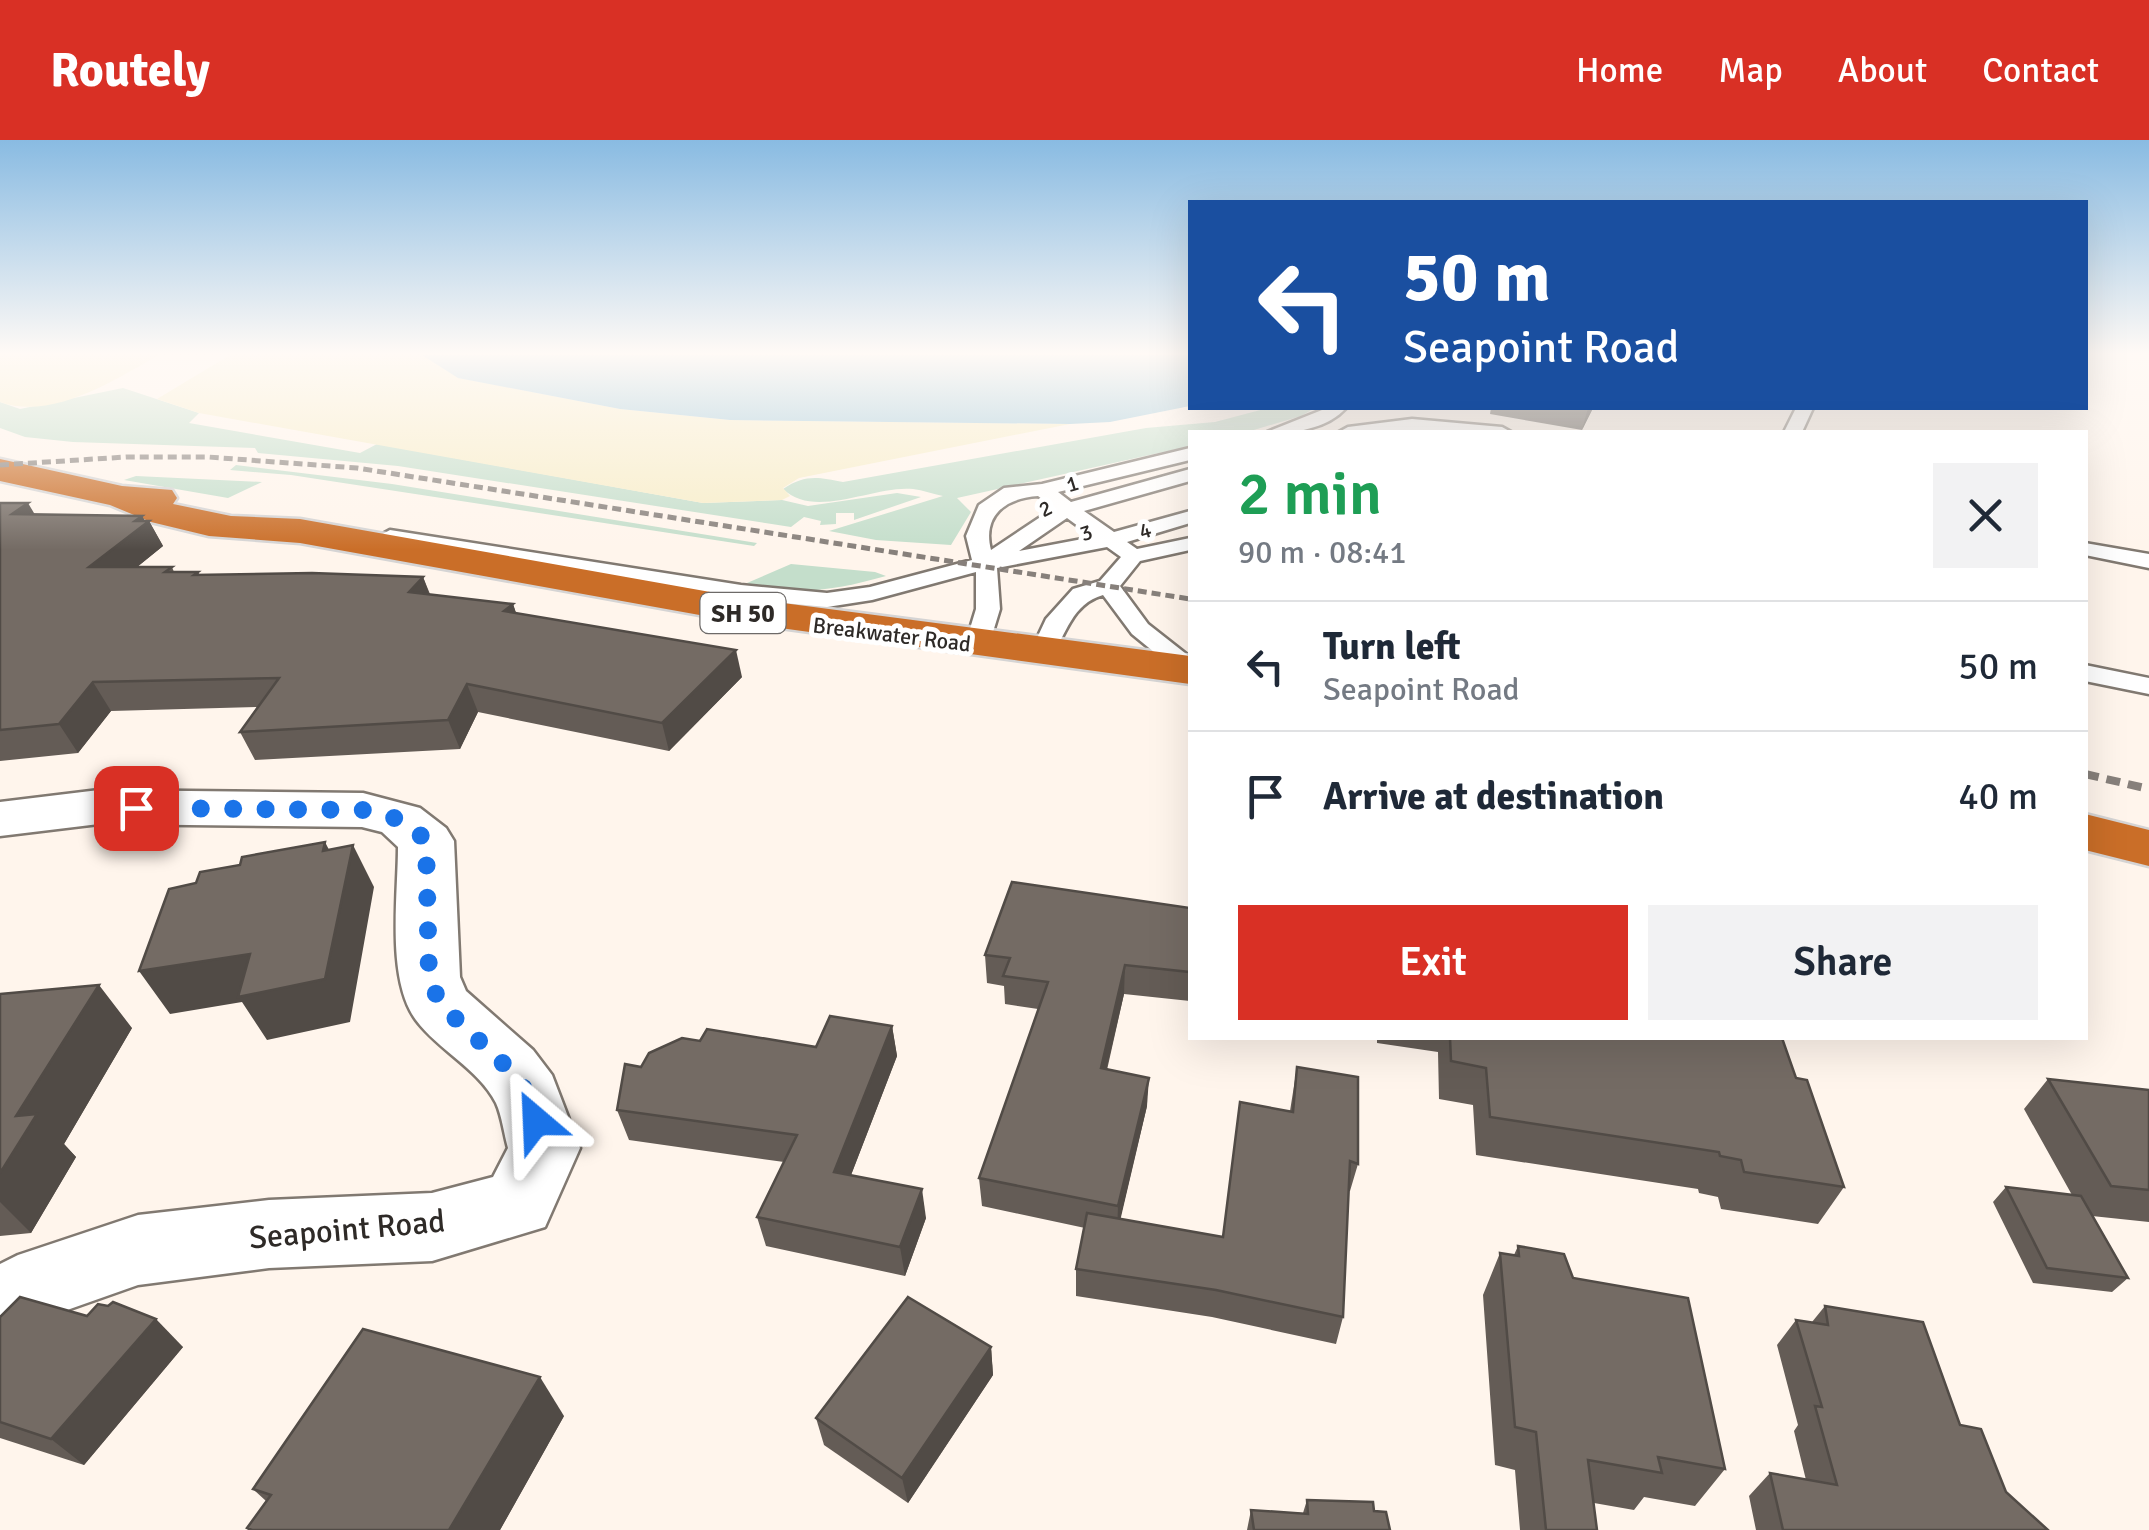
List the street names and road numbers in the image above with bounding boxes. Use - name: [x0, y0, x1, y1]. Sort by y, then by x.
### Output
- street label: 1: [1063, 469, 1082, 498]
- street label: 2: [1034, 494, 1056, 523]
- street label: 4: [1136, 516, 1155, 545]
- street label: 3: [1076, 518, 1096, 547]
- road number: SH 50: [700, 593, 786, 633]
- street label: Breakwater Road: [811, 611, 972, 658]
- street label: Seapoint Road: [247, 1202, 447, 1257]

